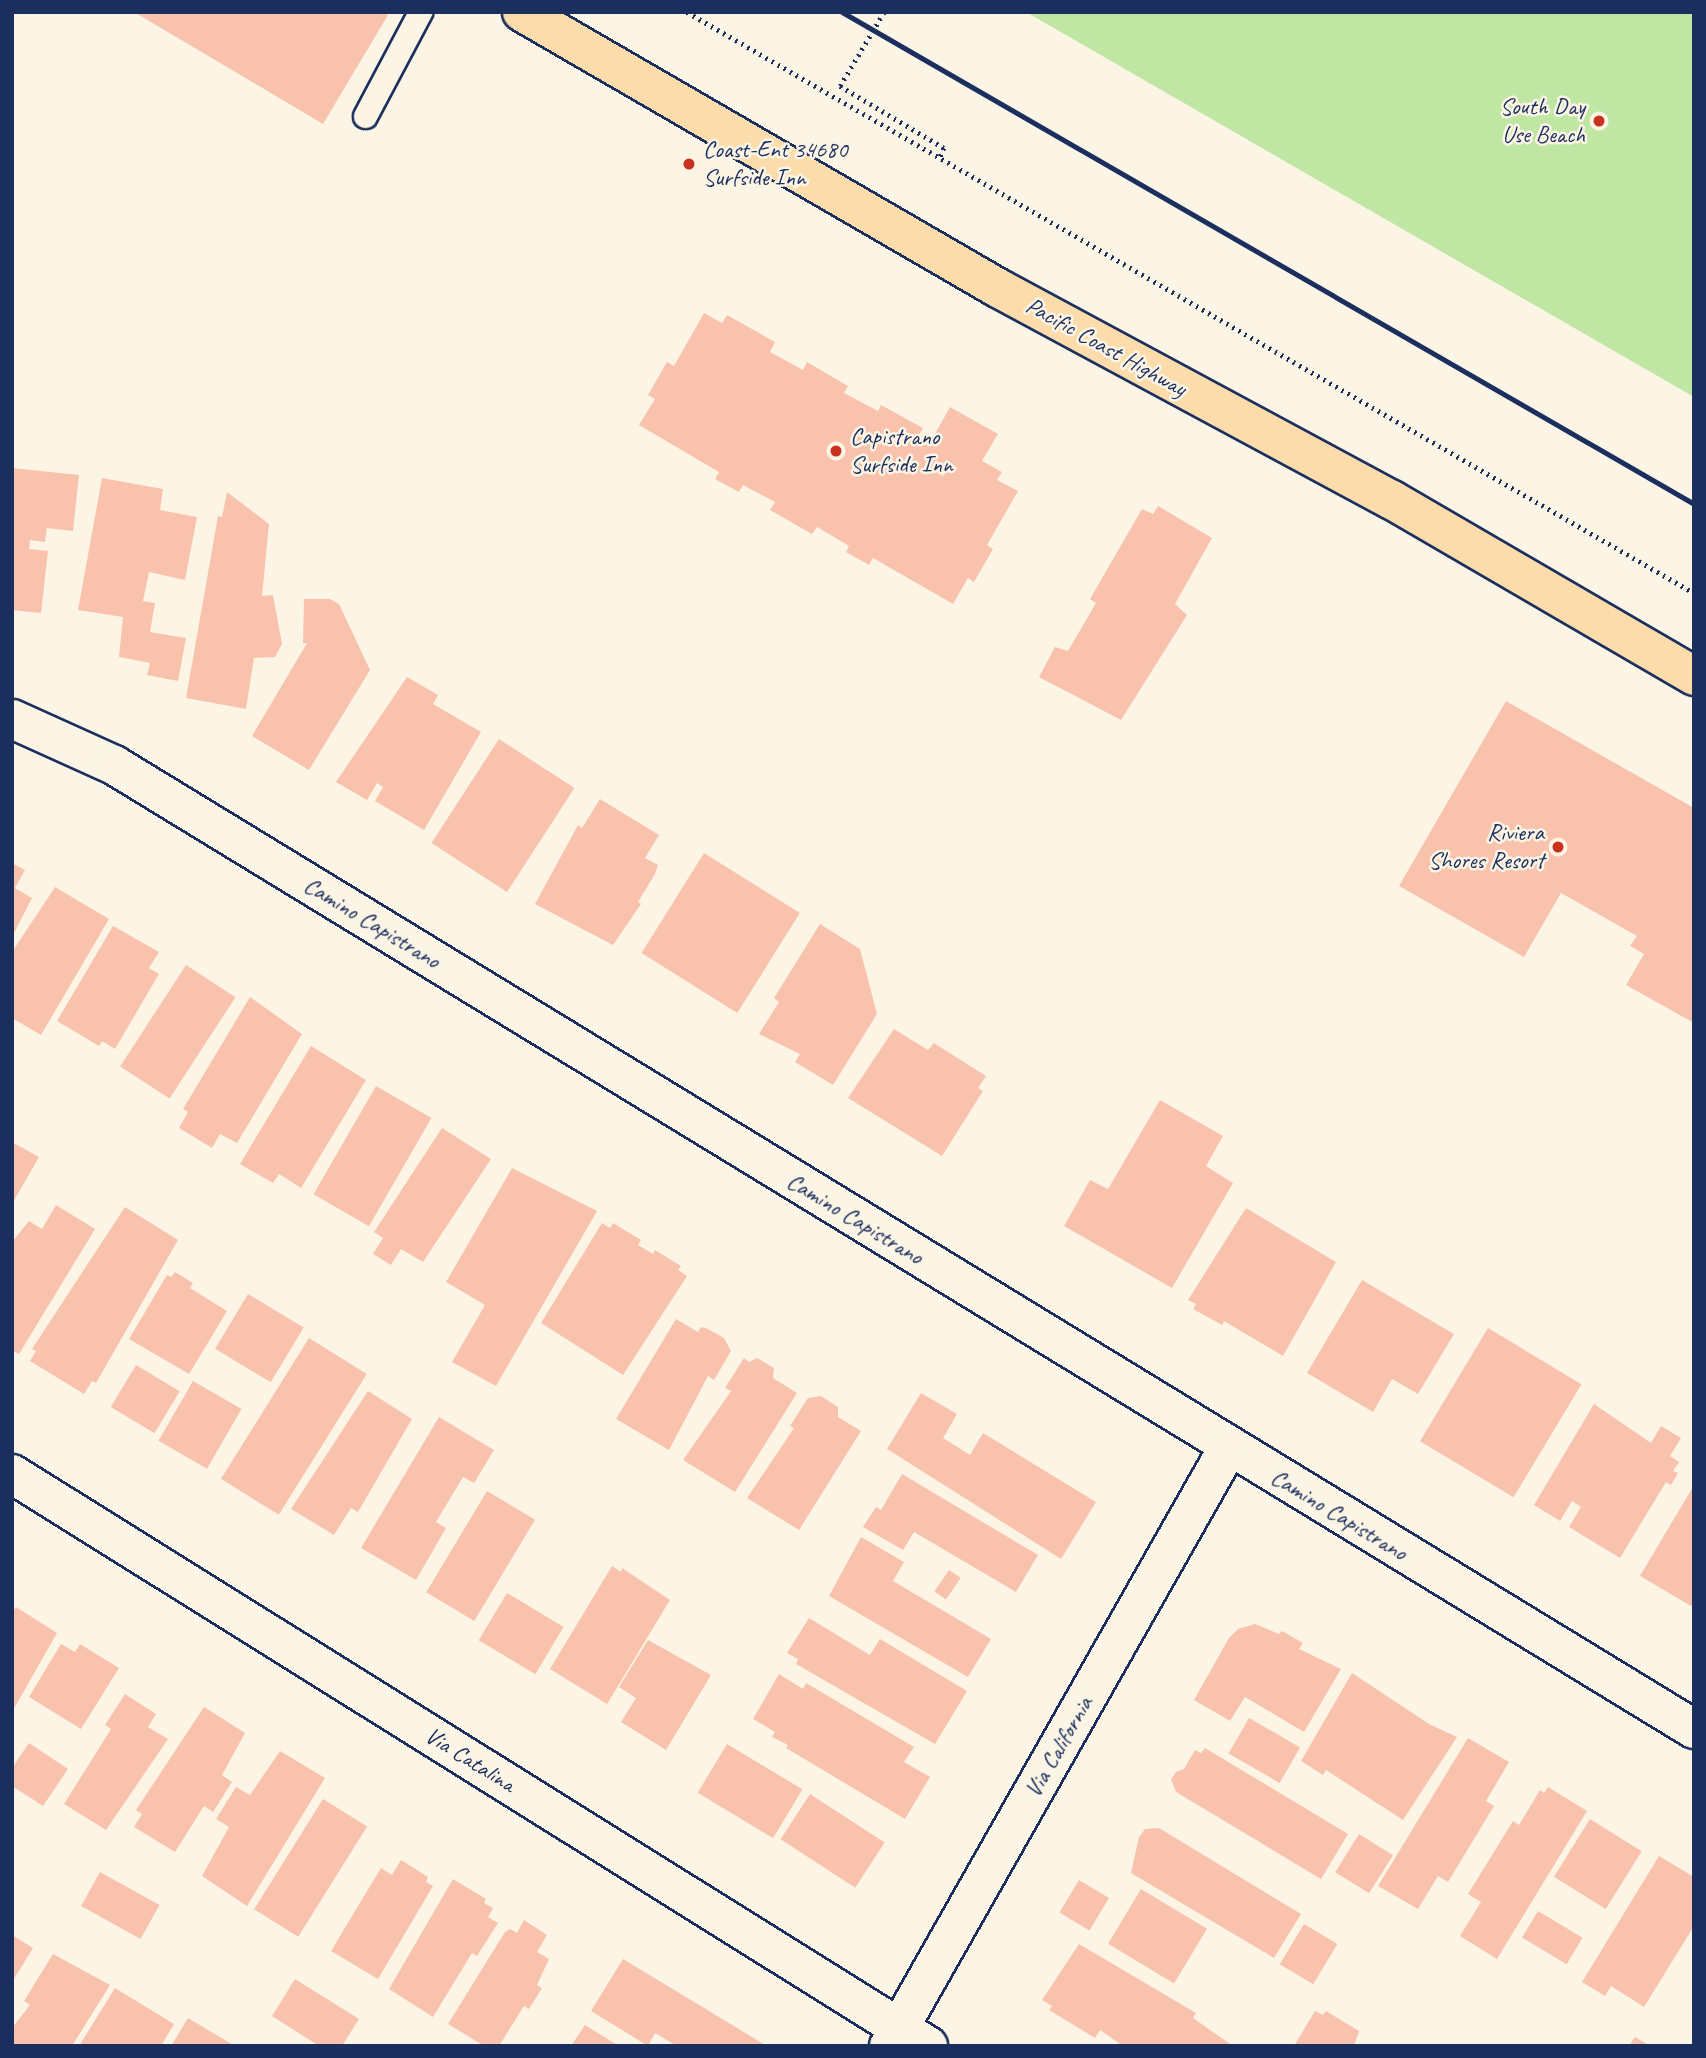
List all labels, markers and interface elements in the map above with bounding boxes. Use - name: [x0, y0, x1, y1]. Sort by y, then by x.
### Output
- place label: South Day Use Beach: [1500, 93, 1585, 149]
- marker: South Day Use Beach: [1591, 113, 1607, 129]
- place label: Coast-Ent 34680 Surfside Inn: [703, 136, 848, 192]
- marker: Coast-Ent 34680 Surfside Inn: [681, 156, 697, 172]
- street label: Pacific Coast Highway: [1021, 291, 1191, 403]
- place label: Capistrano Surfside Inn: [850, 423, 952, 479]
- marker: Capistrano Surfside Inn: [828, 443, 844, 459]
- place label: Riviera Shores Resort: [1428, 819, 1544, 875]
- marker: Riviera Shores Resort: [1550, 839, 1566, 855]
- street label: Camino Capistrano: [299, 871, 445, 975]
- street label: Camino Capistrano: [782, 1167, 928, 1271]
- street label: Camino Capistrano: [1266, 1463, 1412, 1567]
- street label: Via California: [1019, 1692, 1099, 1802]
- street label: Via Catalina: [420, 1721, 520, 1799]

